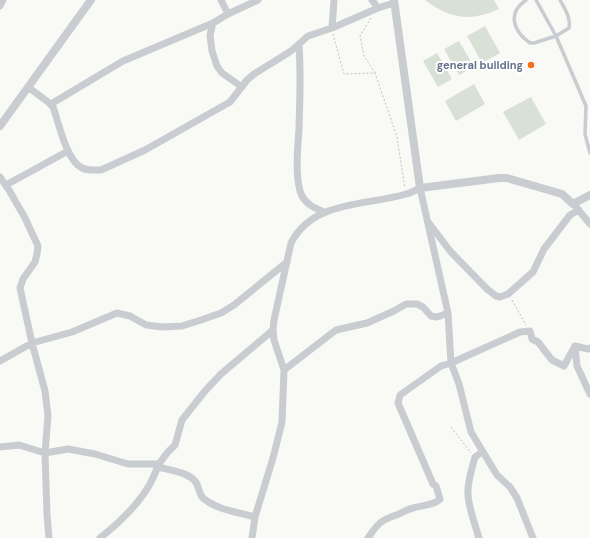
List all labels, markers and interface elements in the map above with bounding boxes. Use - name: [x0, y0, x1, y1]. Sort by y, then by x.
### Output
- place label: general building: [437, 58, 523, 72]
- marker: general building: [526, 60, 536, 70]

